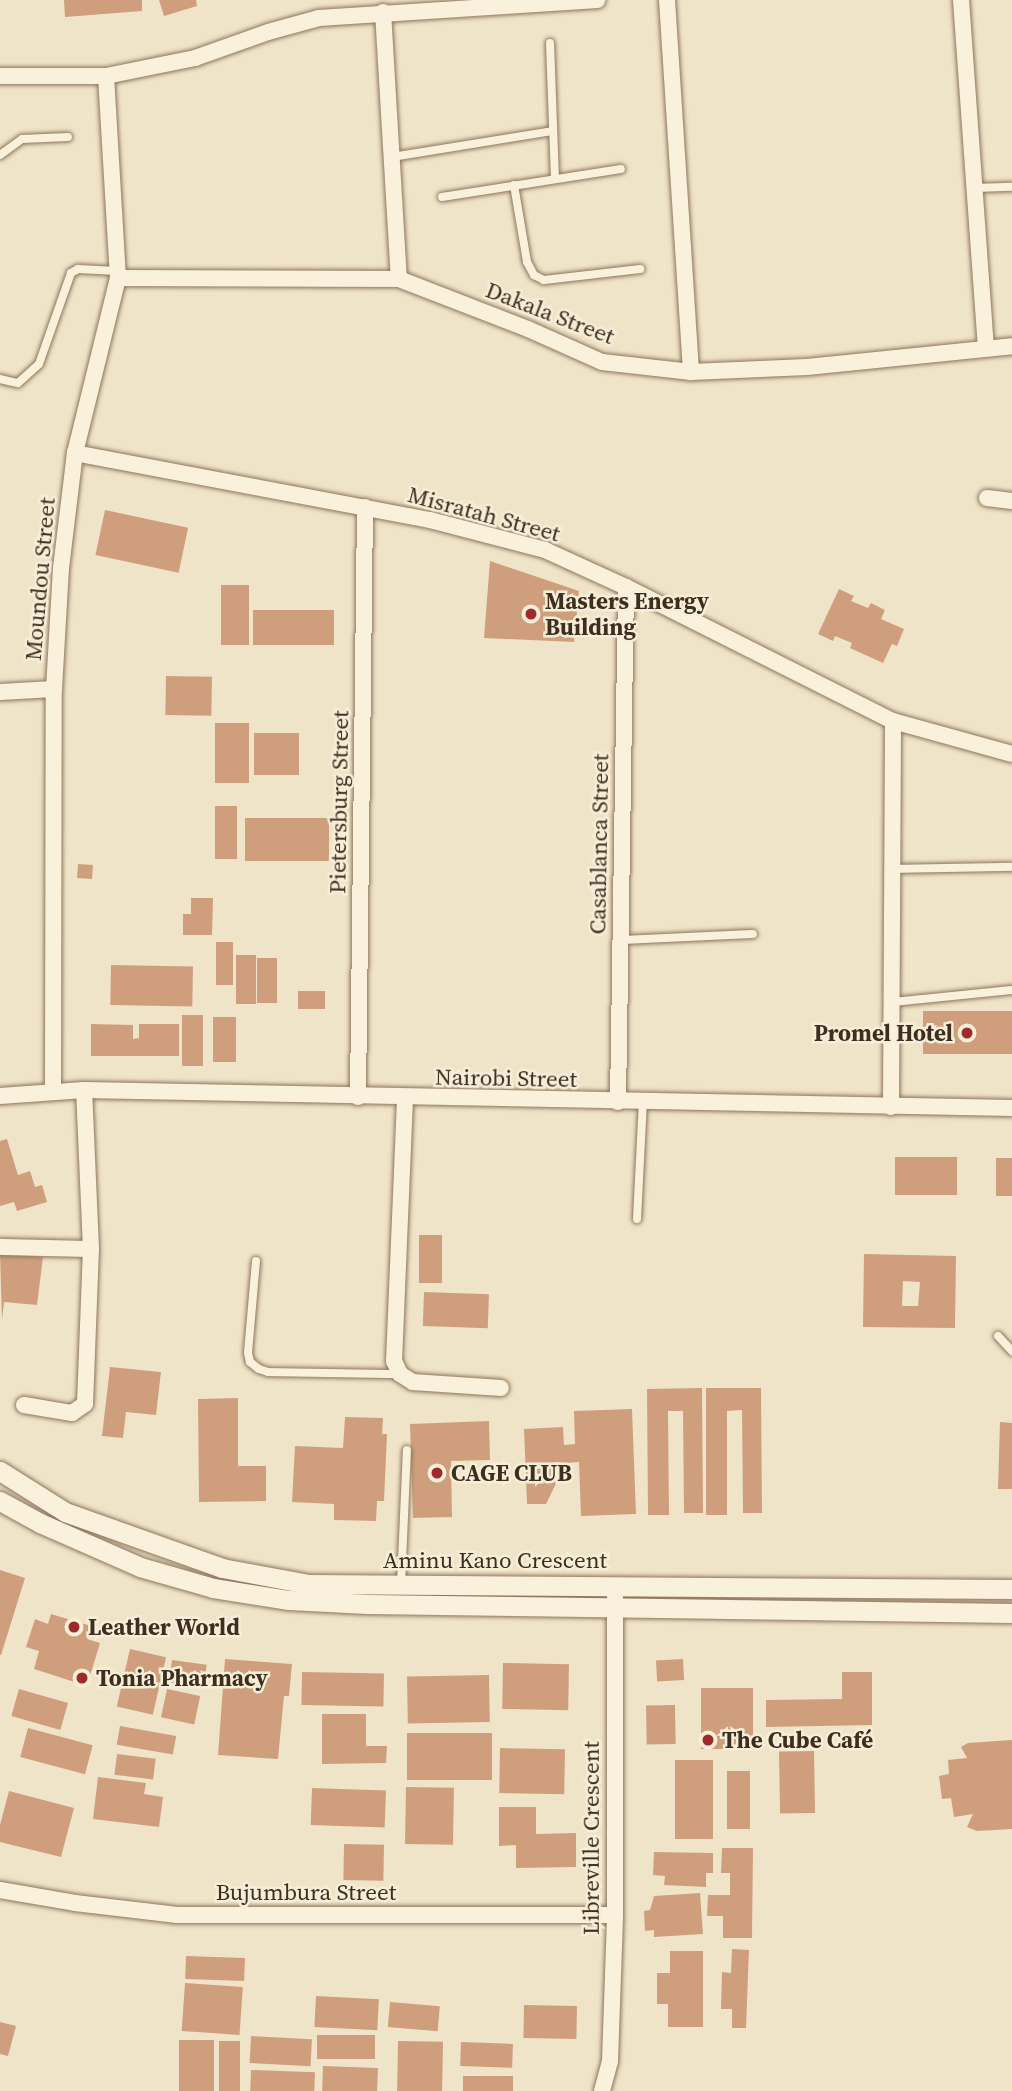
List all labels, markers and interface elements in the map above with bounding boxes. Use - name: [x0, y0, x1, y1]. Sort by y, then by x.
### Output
- street label: Dakala Street: [482, 276, 618, 350]
- street label: Misratah Street: [405, 480, 563, 548]
- street label: Moundou Street: [19, 496, 61, 662]
- place label: Masters Energy Building: [545, 587, 709, 641]
- marker: Masters Energy Building: [523, 606, 539, 622]
- street label: Pietersburg Street: [324, 710, 354, 894]
- street label: Casablanca Street: [584, 753, 614, 935]
- place label: Promel Hotel: [814, 1019, 953, 1047]
- marker: Promel Hotel: [959, 1025, 975, 1041]
- street label: Nairobi Street: [435, 1063, 577, 1093]
- place label: CAGE CLUB: [451, 1459, 572, 1487]
- marker: CAGE CLUB: [429, 1465, 445, 1481]
- street label: Aminu Kano Crescent: [383, 1546, 607, 1574]
- place label: Leather World: [88, 1613, 240, 1641]
- marker: Leather World: [66, 1619, 82, 1635]
- place label: Tonia Pharmacy: [96, 1664, 268, 1692]
- marker: Tonia Pharmacy: [74, 1670, 90, 1686]
- place label: The Cube Café: [722, 1726, 873, 1754]
- marker: The Cube Café: [700, 1732, 716, 1748]
- street label: Libreville Crescent: [577, 1741, 605, 1935]
- street label: Bujumbura Street: [216, 1878, 396, 1906]

